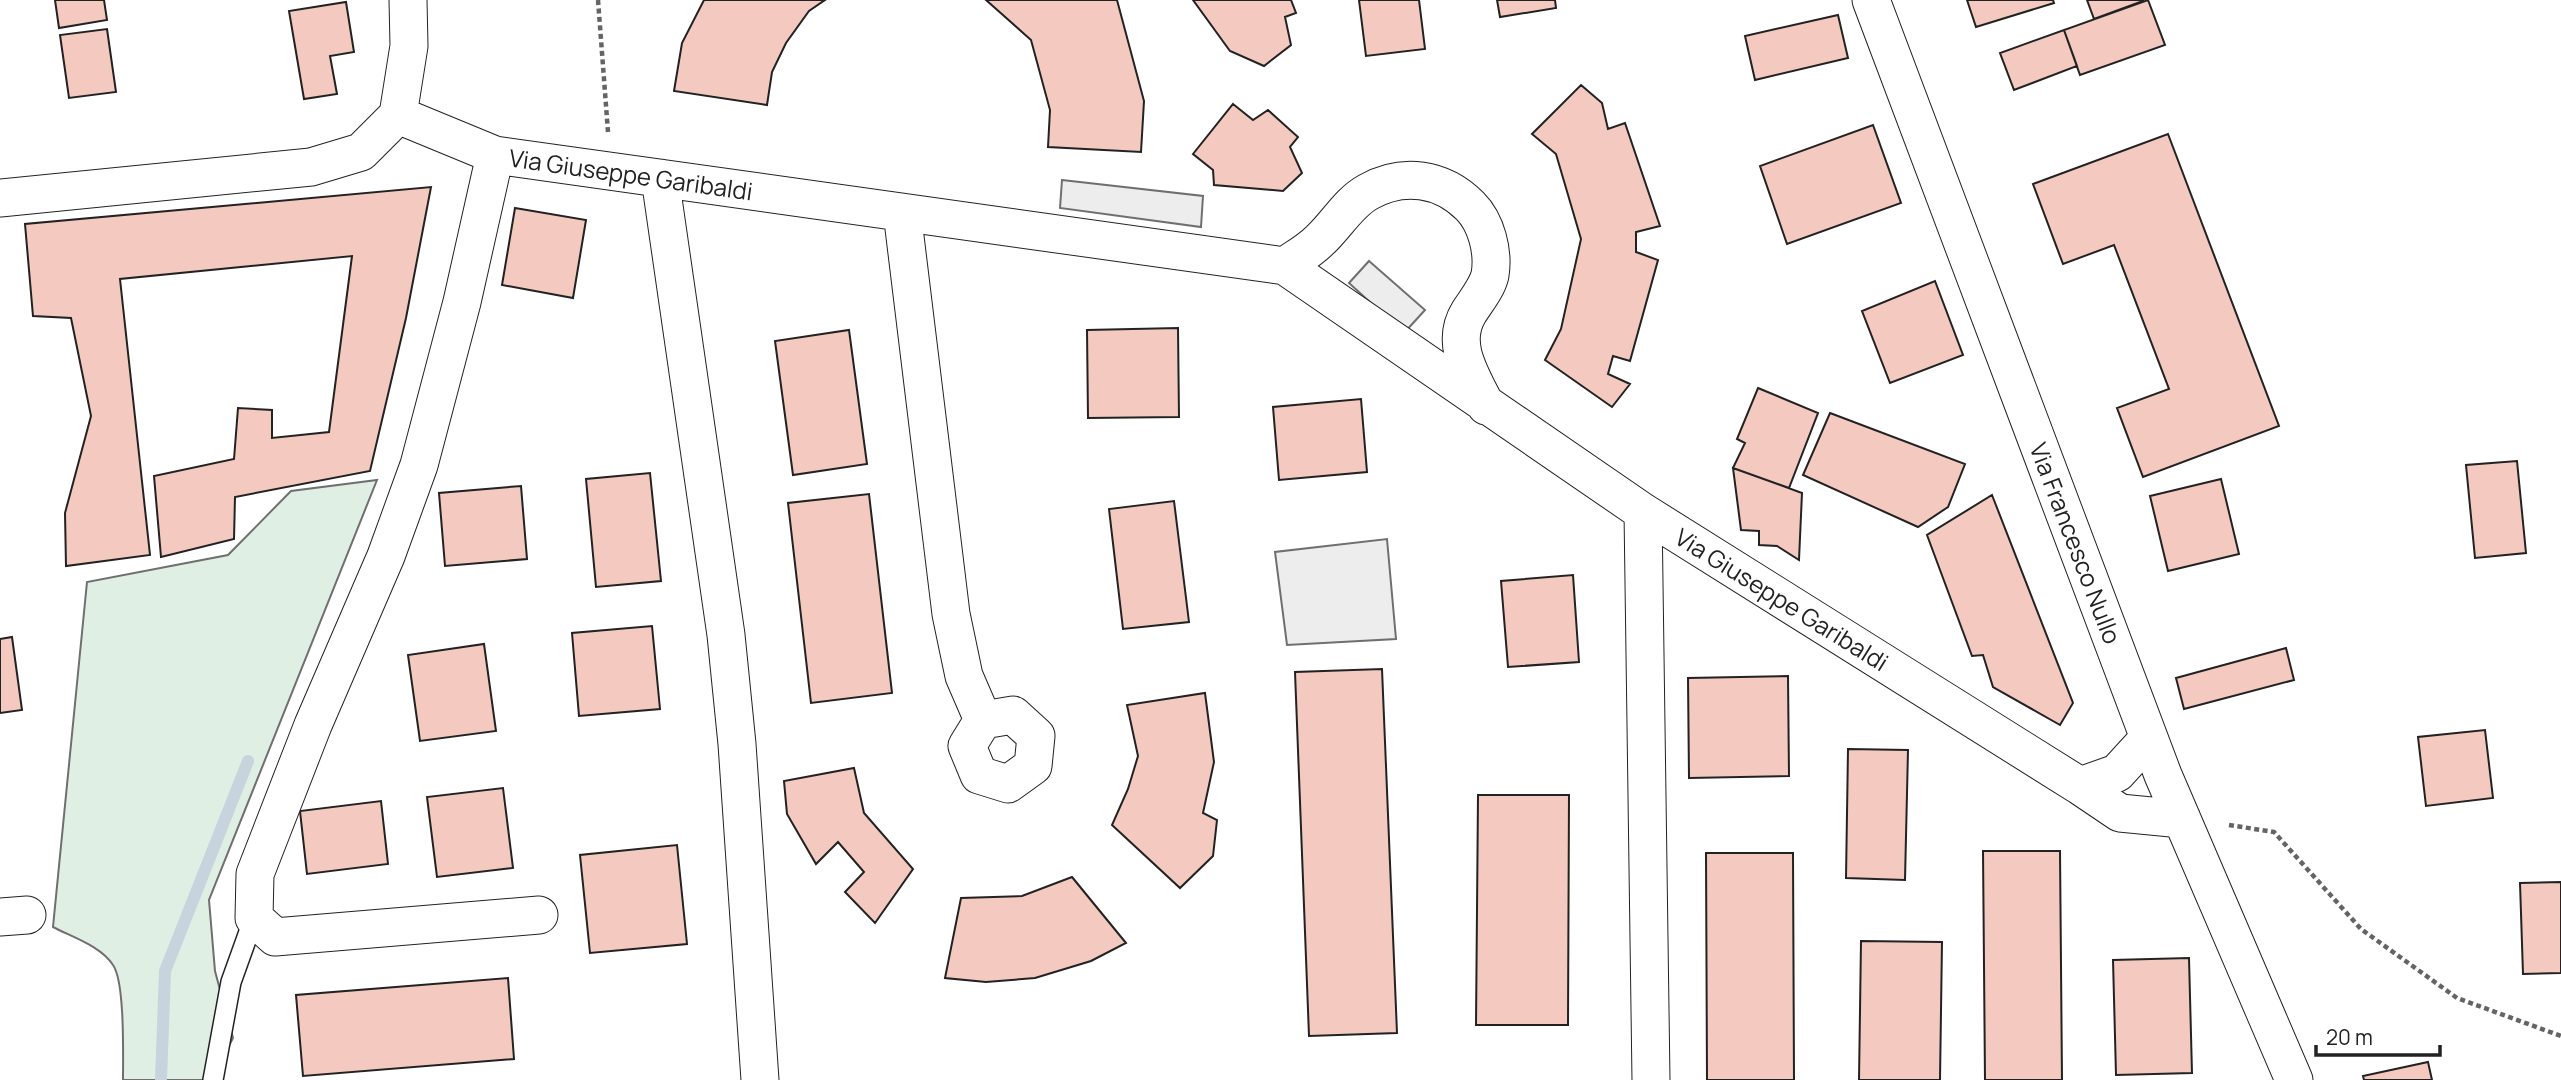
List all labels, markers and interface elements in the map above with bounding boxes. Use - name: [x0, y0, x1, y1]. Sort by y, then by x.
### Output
- street label: Via Giuseppe Garibaldi: [507, 141, 755, 207]
- street label: Via Francesco Nullo: [2022, 438, 2130, 648]
- street label: Via Giuseppe Garibaldi: [1669, 520, 1895, 678]
- scale bar: [2316, 1014, 2440, 1058]
- text: 20 m: [2326, 1023, 2373, 1051]

